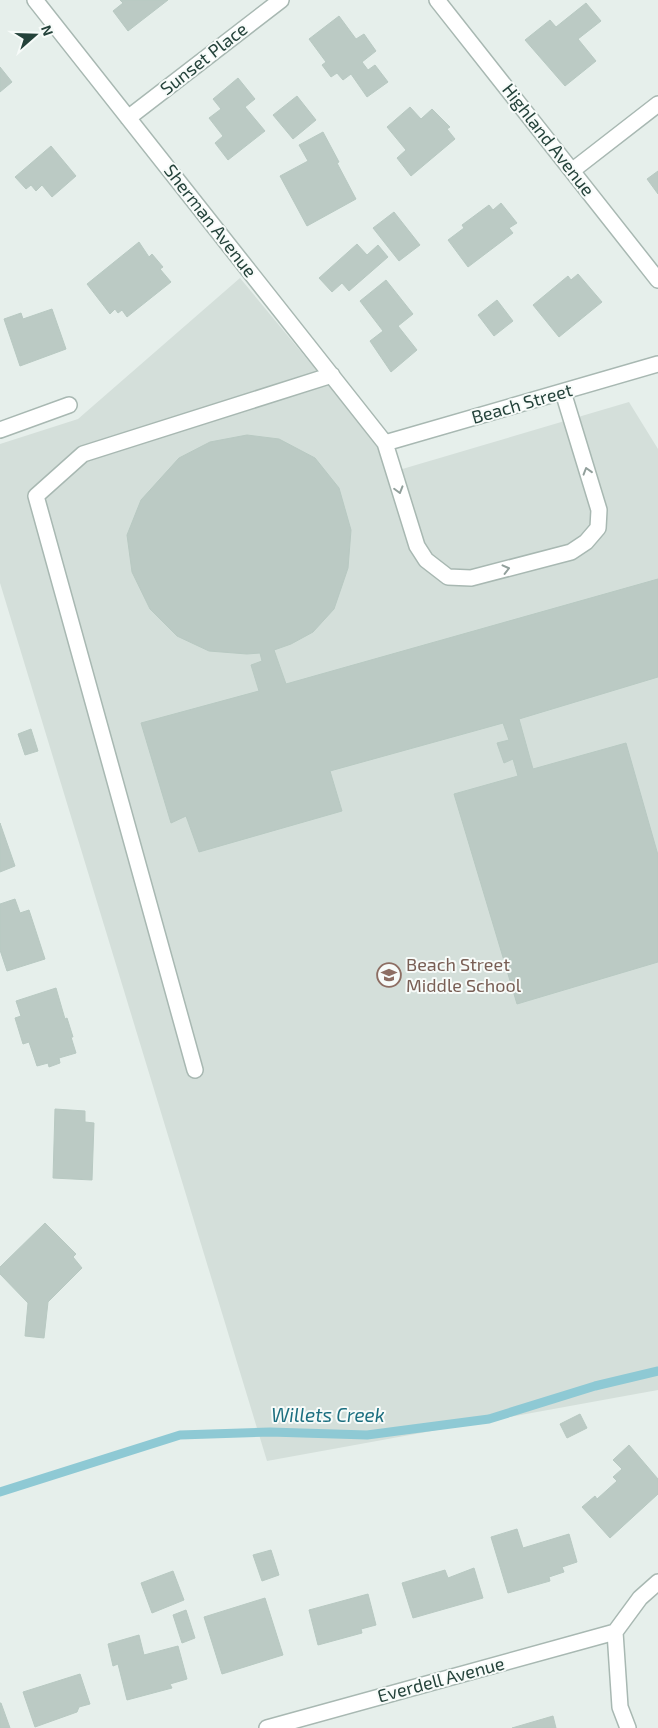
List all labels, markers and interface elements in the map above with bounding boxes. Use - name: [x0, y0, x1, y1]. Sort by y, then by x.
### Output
- north arrow: [10, 10, 60, 60]
- street label: Sunset Place: [155, 17, 251, 99]
- text: N: [38, 23, 57, 38]
- street label: Highland Avenue: [498, 79, 600, 200]
- street label: Sherman Avenue: [160, 159, 262, 281]
- street label: Beach Street: [469, 378, 575, 428]
- one-way arrow: [583, 467, 593, 476]
- one-way arrow: [394, 485, 404, 493]
- one-way arrow: [501, 564, 510, 575]
- place label: Beach Street Middle School: [406, 953, 522, 996]
- school or university icon: Beach Street Middle School: [376, 962, 402, 988]
- water label: Willets Creek: [271, 1403, 385, 1426]
- street label: Everdell Avenue: [375, 1652, 507, 1707]

